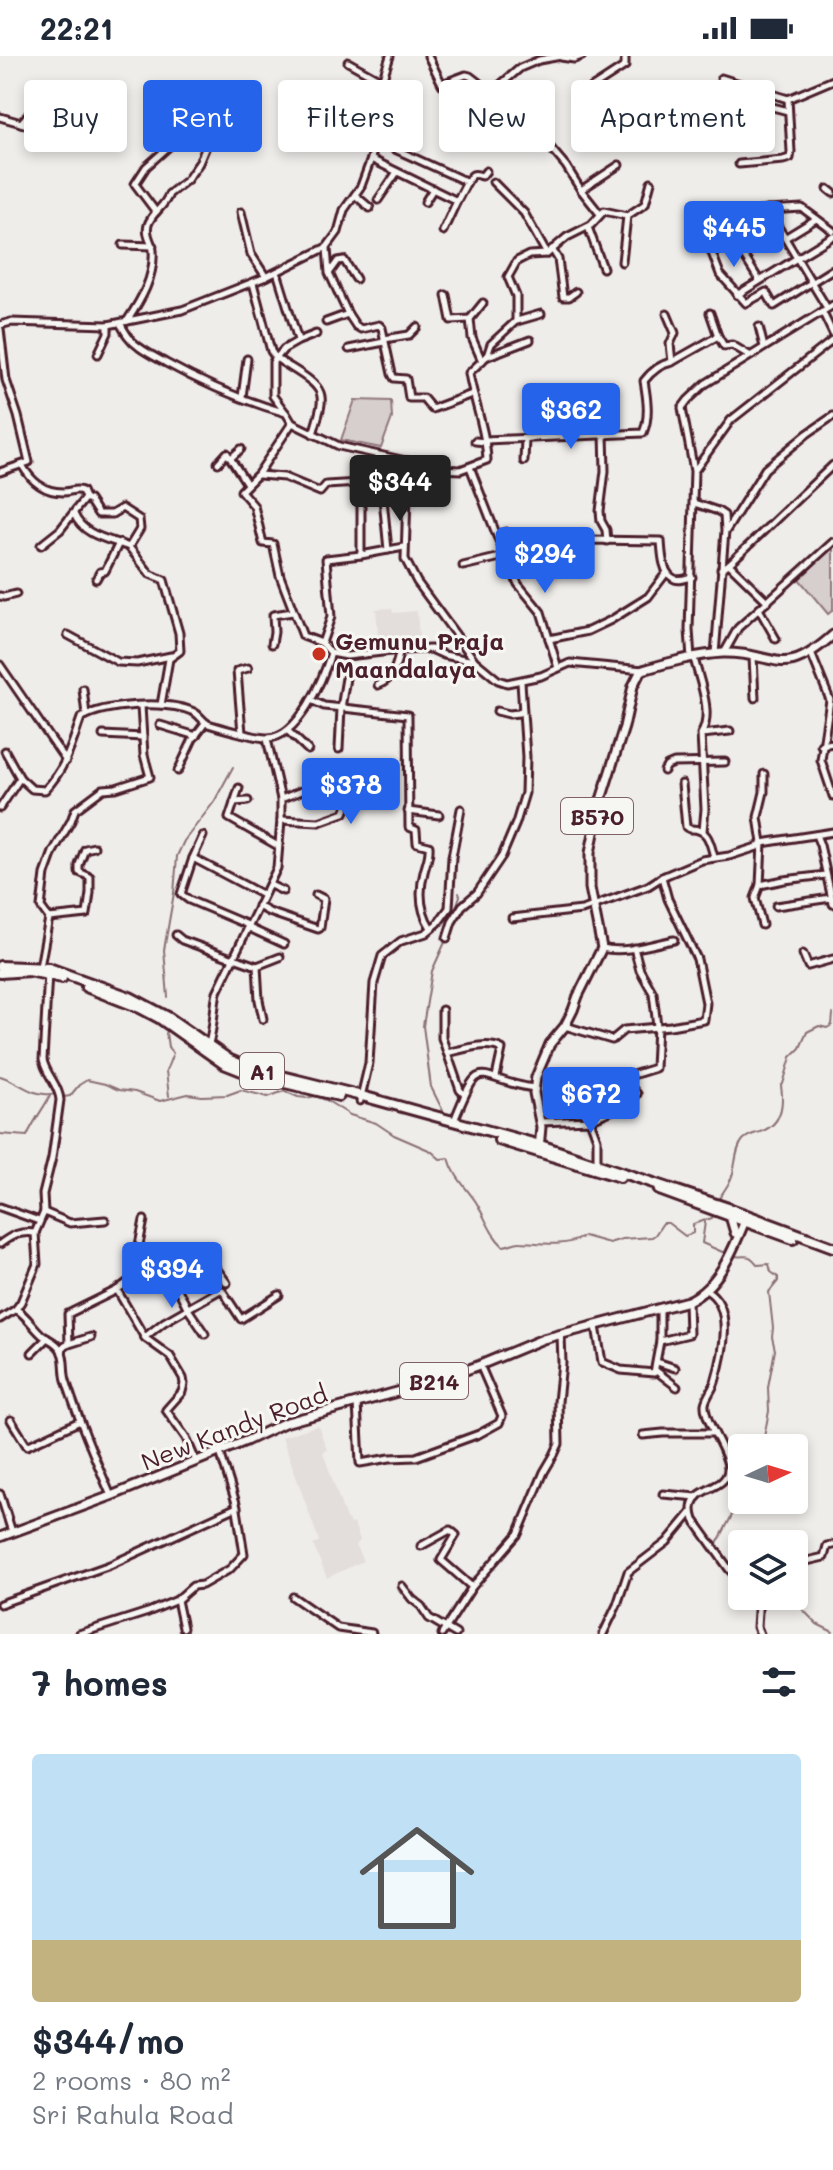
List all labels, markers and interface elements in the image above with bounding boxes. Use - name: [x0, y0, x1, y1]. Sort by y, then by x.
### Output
- text: 22:21: [40, 8, 113, 48]
- chip: Buy: [24, 80, 127, 152]
- chip: Rent: [143, 80, 262, 152]
- chip: Filters: [278, 80, 423, 152]
- chip: New: [439, 80, 555, 152]
- chip: Apartment: [571, 80, 775, 152]
- pin: $445: [687, 201, 781, 269]
- text: $445: [702, 210, 766, 244]
- pin: $362: [524, 383, 618, 451]
- text: $362: [540, 392, 602, 426]
- pin: $344: [353, 455, 447, 523]
- text: $344: [368, 464, 432, 498]
- pin: $294: [498, 527, 592, 595]
- text: $294: [514, 536, 576, 570]
- place label: Gemunu Praja Maandalaya: [335, 625, 504, 684]
- marker: Gemunu Praja Maandalaya: [310, 645, 328, 663]
- pin: $378: [304, 758, 398, 826]
- text: $378: [320, 767, 382, 801]
- road number: B570: [561, 798, 633, 834]
- road number: A1: [240, 1053, 284, 1089]
- pin: $672: [544, 1067, 638, 1135]
- text: $672: [561, 1076, 621, 1110]
- pin: $394: [125, 1242, 219, 1310]
- text: $394: [140, 1251, 204, 1285]
- road number: B214: [400, 1363, 468, 1399]
- street label: New Kandy Road: [137, 1377, 331, 1477]
- north arrow: [728, 1434, 808, 1514]
- map controls: [728, 1434, 808, 1610]
- button: layers: [728, 1530, 808, 1610]
- text: 7 homes: [32, 1660, 168, 1705]
- icon: filters: [757, 1660, 801, 1704]
- icon: home: [345, 1806, 489, 1950]
- text: $344/mo: [32, 2018, 184, 2063]
- text: 2 rooms · 80 m²: [32, 2063, 231, 2097]
- text: Sri Rahula Road: [32, 2097, 234, 2131]

